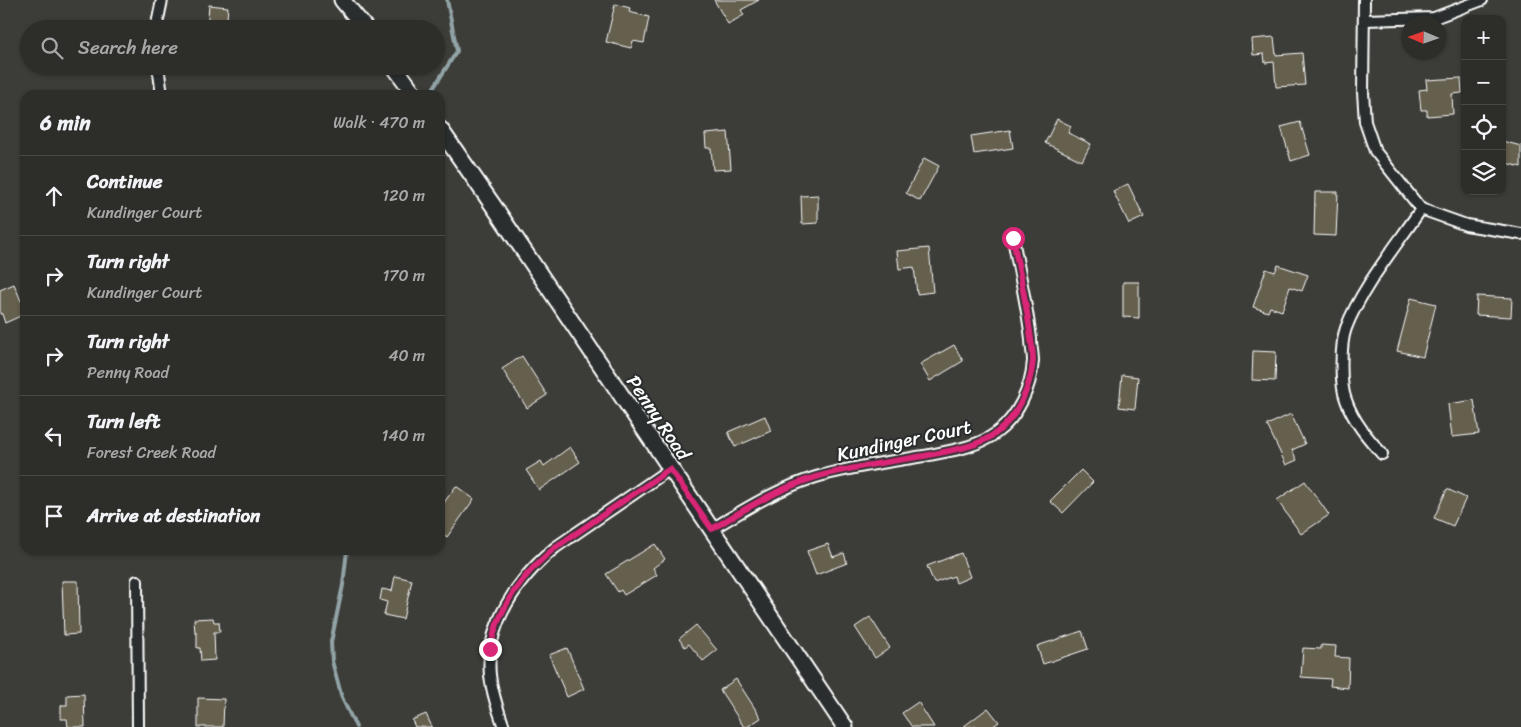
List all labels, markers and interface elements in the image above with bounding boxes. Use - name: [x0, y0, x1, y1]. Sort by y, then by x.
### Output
- north arrow: [1401, 15, 1446, 60]
- map controls: [1461, 15, 1506, 195]
- button: +: [1461, 15, 1506, 60]
- search box: [20, 20, 445, 75]
- text: Search here: [78, 31, 178, 64]
- icon: search: [38, 34, 66, 62]
- button: −: [1461, 60, 1506, 105]
- text: 6 min: [40, 104, 91, 142]
- button: locate: [1461, 105, 1506, 150]
- text: Walk · 470 m: [333, 108, 425, 137]
- button: layers: [1461, 150, 1506, 195]
- text: Continue: [87, 165, 163, 198]
- text: 120 m: [382, 181, 425, 210]
- icon: ahead: [40, 182, 68, 210]
- text: Kundinger Court: [87, 198, 202, 227]
- route start: [1002, 227, 1025, 250]
- text: Turn right: [87, 245, 169, 278]
- text: 170 m: [382, 261, 425, 290]
- icon: right: [40, 262, 68, 290]
- text: Kundinger Court: [87, 278, 202, 307]
- text: Turn right: [87, 325, 169, 358]
- text: 40 m: [388, 341, 425, 370]
- icon: right: [40, 342, 68, 370]
- text: Penny Road: [87, 358, 169, 387]
- street label: Penny Road: [618, 368, 701, 468]
- text: Turn left: [87, 405, 160, 438]
- street label: Kundinger Court: [834, 410, 974, 471]
- text: 140 m: [382, 421, 425, 450]
- icon: left: [40, 422, 68, 450]
- text: Forest Creek Road: [87, 438, 216, 467]
- text: Arrive at destination: [87, 499, 260, 532]
- icon: arrive: [40, 502, 68, 530]
- route end: [479, 638, 502, 661]

